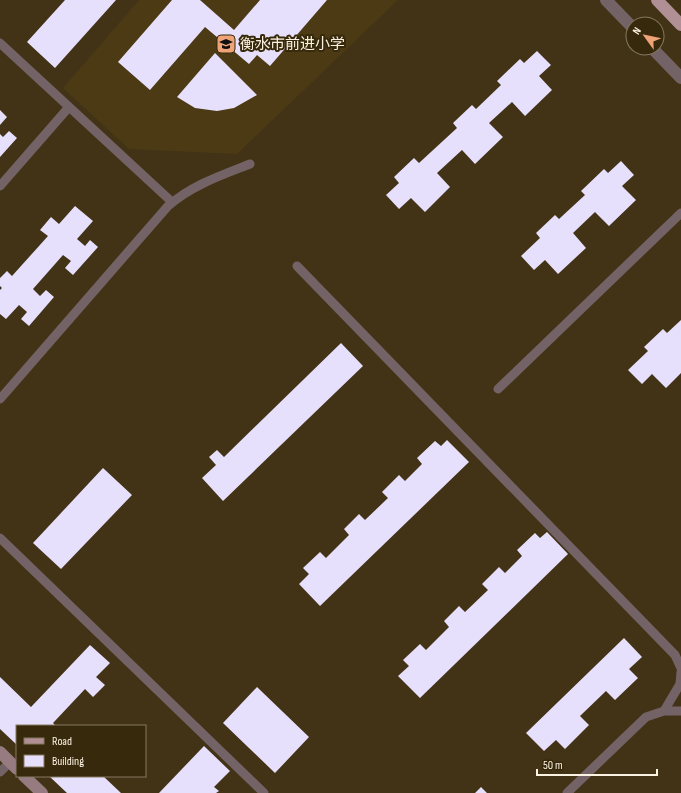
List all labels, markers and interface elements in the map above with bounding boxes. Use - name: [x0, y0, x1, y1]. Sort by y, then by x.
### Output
- north arrow: [625, 16, 665, 56]
- text: N: [630, 25, 644, 37]
- school or university icon: 衡水市前进小学: [215, 33, 237, 55]
- place label: 衡水市前进小学: [240, 35, 345, 54]
- legend: [16, 725, 146, 777]
- text: Road: [52, 734, 72, 749]
- scale bar: [537, 751, 657, 777]
- text: Building: [52, 754, 84, 769]
- text: 50 m: [543, 758, 563, 773]

